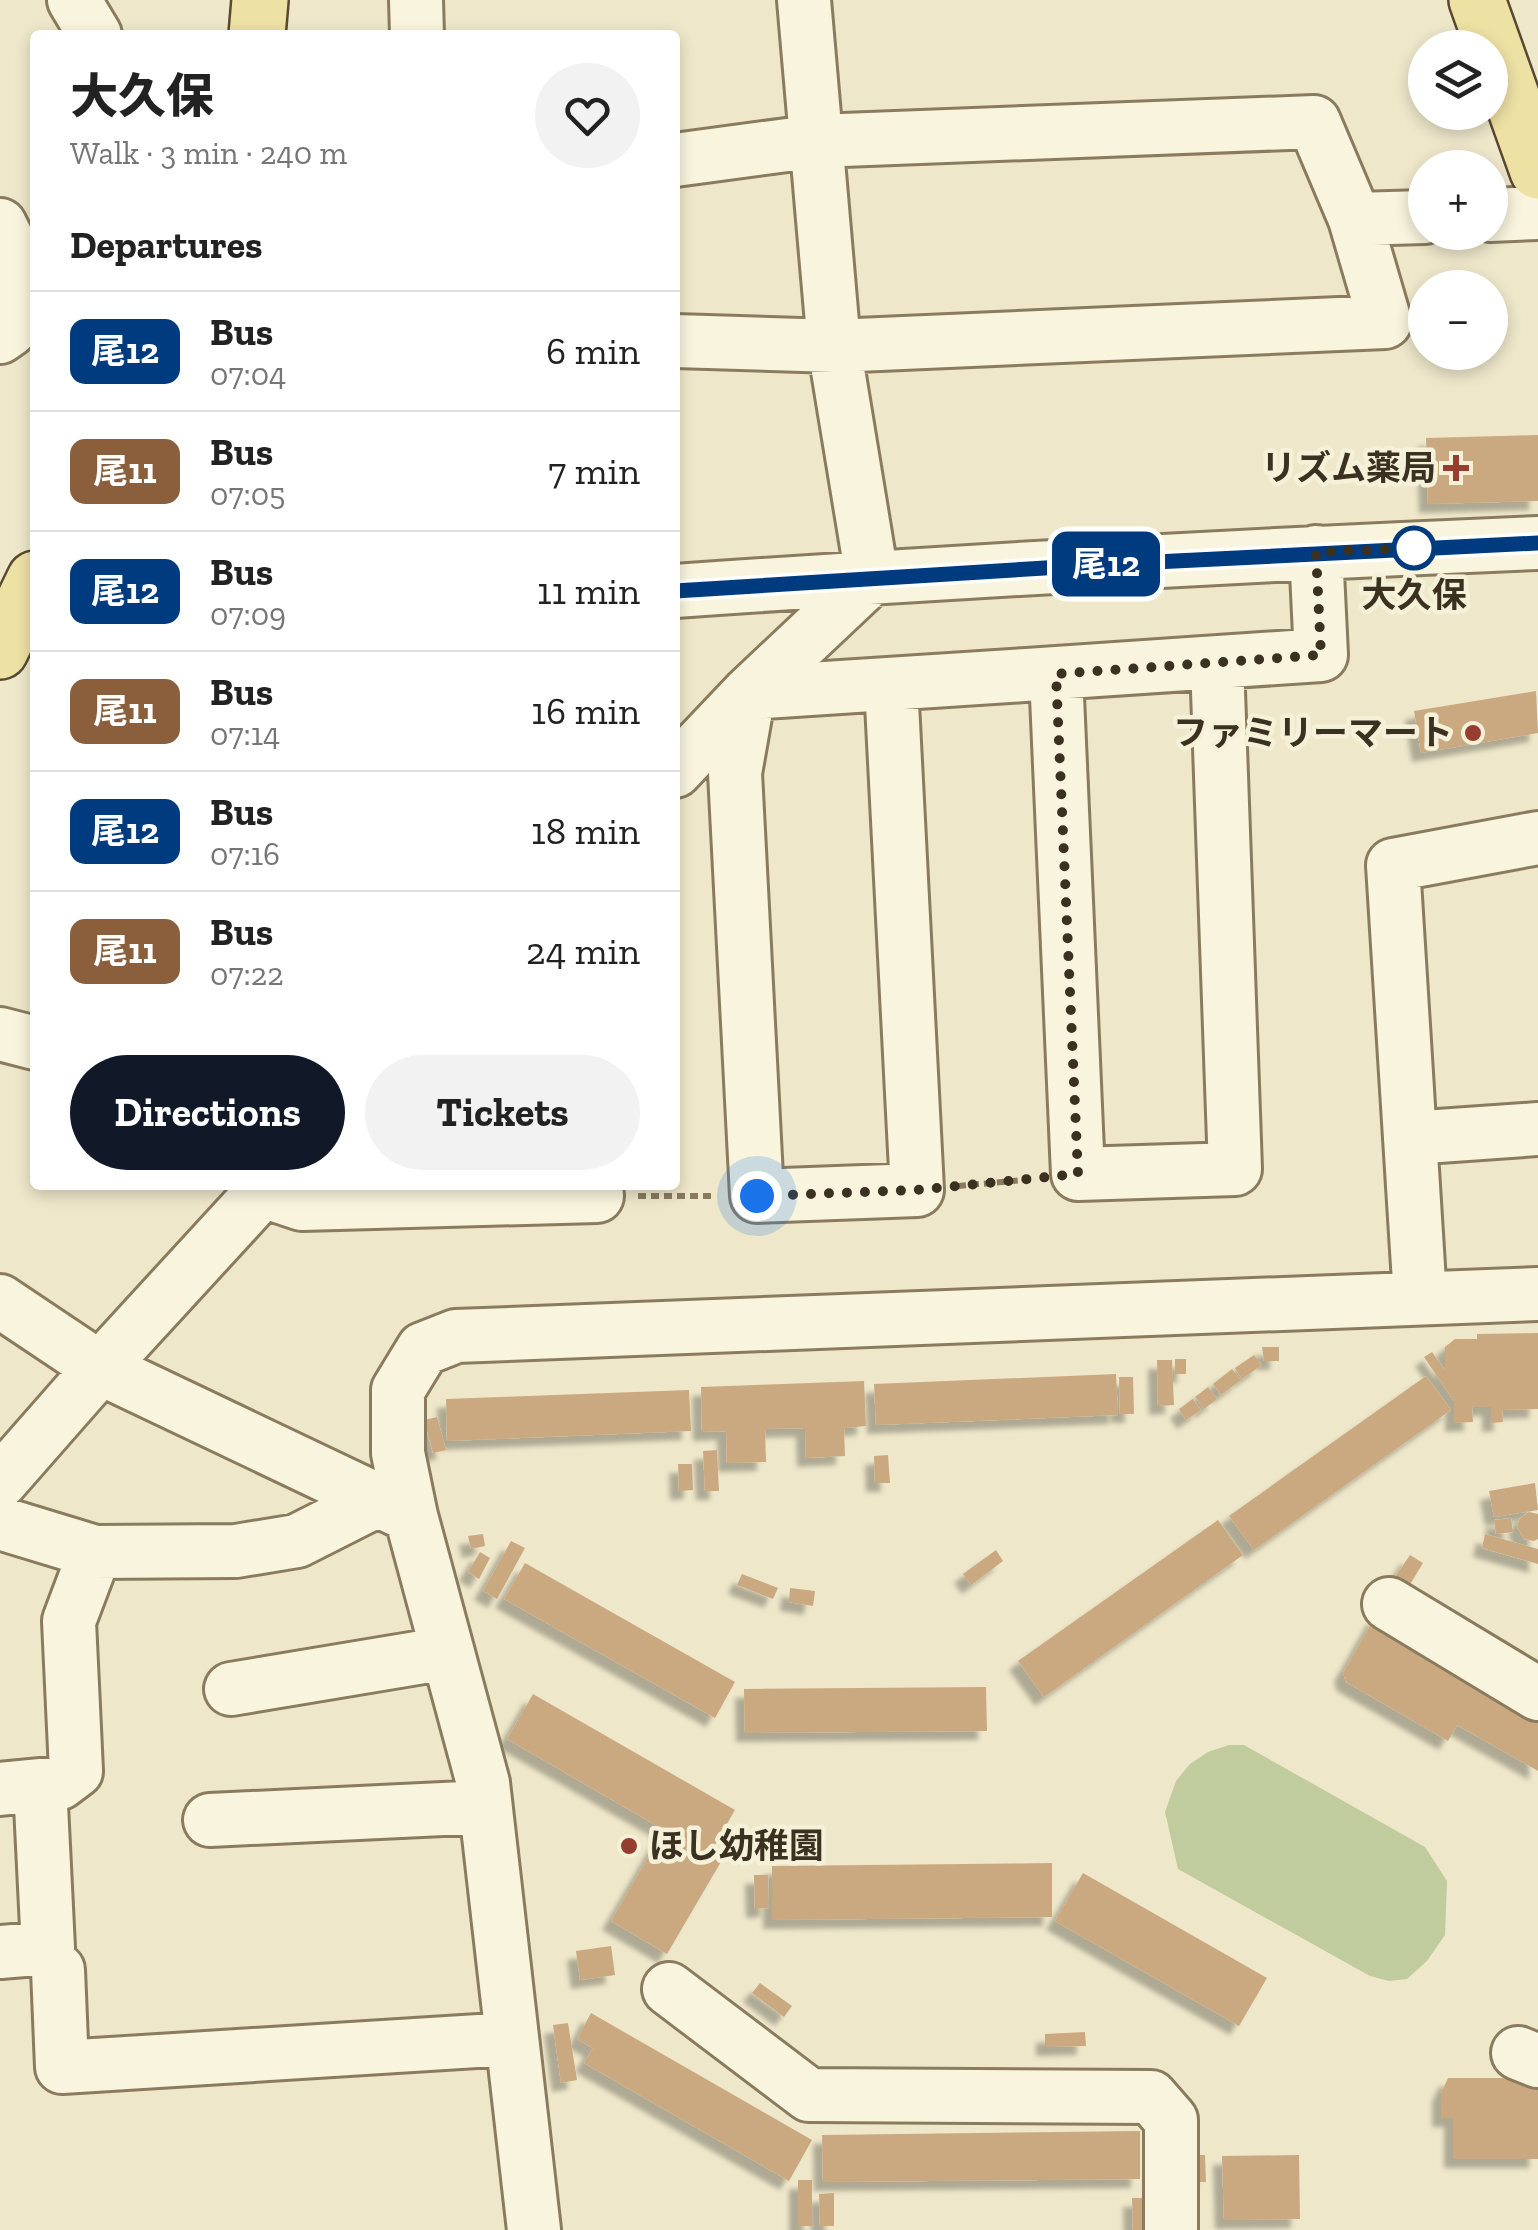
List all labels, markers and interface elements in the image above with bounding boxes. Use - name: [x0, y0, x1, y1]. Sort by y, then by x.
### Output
- map controls: [1408, 30, 1508, 370]
- button: layers: [1408, 30, 1508, 130]
- button: heart: [535, 63, 640, 168]
- text: 大久保: [70, 68, 214, 125]
- text: Walk · 3 min · 240 m: [70, 134, 347, 172]
- button: +: [1408, 150, 1508, 250]
- text: Departures: [70, 222, 262, 268]
- button: −: [1408, 270, 1508, 370]
- text: Bus: [210, 309, 273, 355]
- text: 6 min: [546, 328, 640, 374]
- text: 尾12: [91, 330, 159, 372]
- text: 07:04: [210, 355, 286, 393]
- text: Bus: [210, 429, 273, 475]
- place label: リズム薬局: [1261, 447, 1436, 489]
- text: 7 min: [548, 448, 640, 494]
- text: 尾11: [93, 450, 157, 492]
- marker: リズム薬局: [1445, 457, 1467, 479]
- text: 07:05: [210, 475, 286, 513]
- marker: 大久保: [1393, 527, 1435, 569]
- line badge: 尾12: [1048, 532, 1164, 596]
- text: 尾12: [1072, 543, 1140, 585]
- text: Bus: [210, 549, 273, 595]
- text: 11 min: [537, 568, 640, 614]
- text: 尾12: [91, 570, 159, 612]
- place label: 大久保: [1361, 574, 1467, 616]
- text: 07:09: [210, 595, 286, 633]
- text: Bus: [210, 669, 273, 715]
- text: 16 min: [531, 688, 640, 734]
- text: 尾11: [93, 690, 157, 732]
- place label: ファミリーマート: [1173, 712, 1453, 754]
- text: 07:14: [210, 715, 280, 753]
- marker: ファミリーマート: [1462, 722, 1484, 744]
- text: Bus: [210, 789, 273, 835]
- text: 18 min: [531, 808, 640, 854]
- text: 尾12: [91, 810, 159, 852]
- text: 07:16: [210, 835, 280, 873]
- text: Bus: [210, 909, 273, 955]
- text: 24 min: [526, 928, 640, 974]
- text: 尾11: [93, 930, 157, 972]
- text: 07:22: [210, 955, 284, 993]
- button: Directions: [70, 1055, 345, 1170]
- button: Tickets: [365, 1055, 640, 1170]
- your location: [732, 1171, 782, 1221]
- place label: ほし幼稚園: [649, 1825, 824, 1867]
- marker: ほし幼稚園: [618, 1835, 640, 1857]

